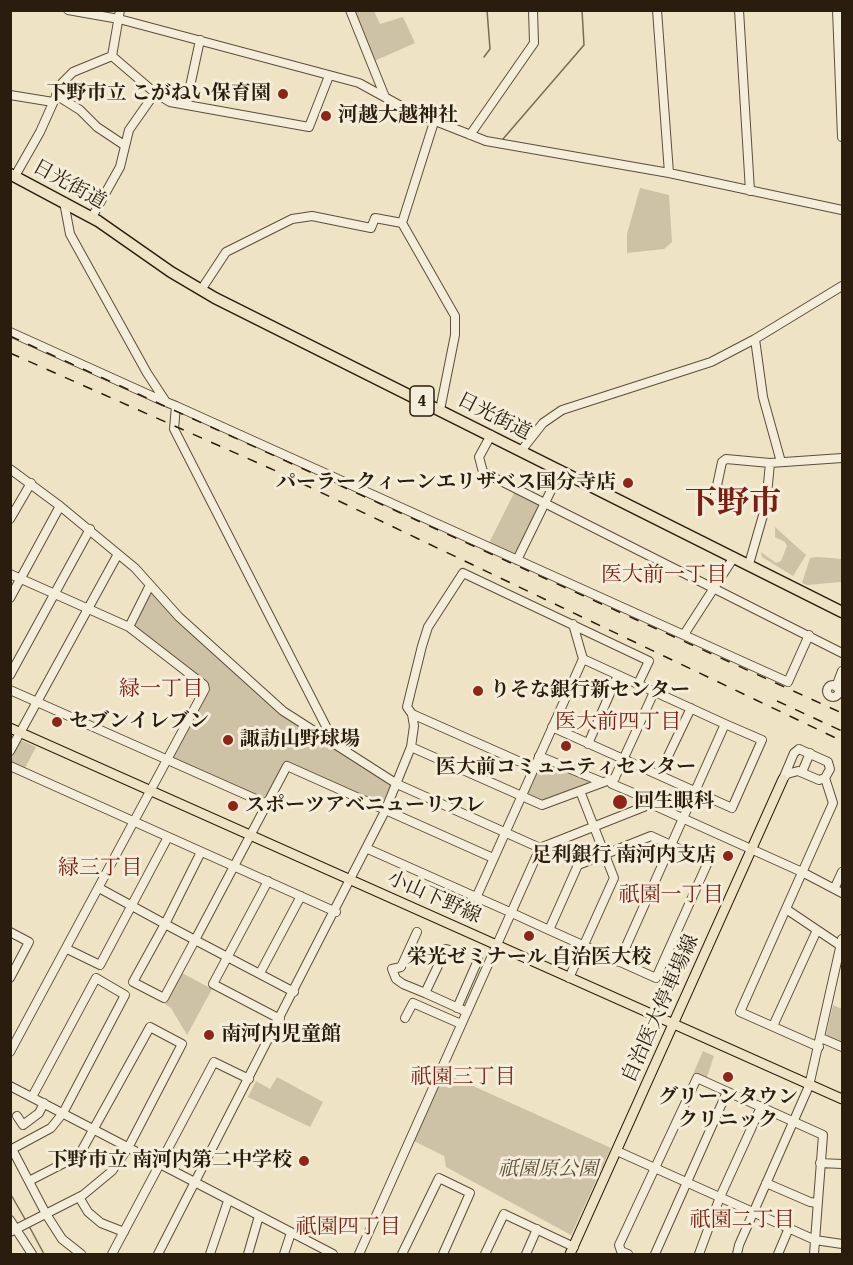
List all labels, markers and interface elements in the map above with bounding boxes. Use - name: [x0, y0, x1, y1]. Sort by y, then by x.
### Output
- place label: 下野市立 こがねい保育園: [47, 82, 271, 106]
- marker: 下野市立 こがねい保育園: [276, 87, 290, 101]
- place label: 河越大越神社: [338, 104, 458, 128]
- marker: 河越大越神社: [319, 109, 333, 123]
- street label: 日光街道: [28, 155, 110, 215]
- road number: 4: [410, 386, 434, 416]
- street label: 日光街道: [453, 388, 535, 446]
- place label: パーラークィーンエリザベス国分寺店: [276, 471, 616, 495]
- marker: パーラークィーンエリザベス国分寺店: [621, 476, 635, 490]
- district label: 下野市: [685, 486, 781, 524]
- district label: 医大前一丁目: [601, 563, 727, 589]
- district label: 緑一丁目: [119, 677, 203, 703]
- place label: りそな銀行新センター: [490, 679, 690, 703]
- marker: りそな銀行新センター: [471, 684, 485, 698]
- place label: セブンイレブン: [69, 710, 209, 734]
- district label: 医大前四丁目: [555, 710, 681, 736]
- marker: セブンイレブン: [50, 715, 64, 729]
- place label: 諏訪山野球場: [240, 728, 360, 752]
- marker: 諏訪山野球場: [221, 733, 235, 747]
- marker: 医大前コミュニティセンター: [559, 739, 573, 753]
- place label: 医大前コミュニティセンター: [436, 756, 696, 780]
- place label: 回生眼科: [634, 790, 714, 814]
- marker: 回生眼科: [611, 793, 629, 811]
- place label: スポーツアベニューリフレ: [245, 794, 485, 818]
- marker: スポーツアベニューリフレ: [226, 799, 240, 813]
- place label: 足利銀行 南河内支店: [532, 844, 716, 868]
- marker: 足利銀行 南河内支店: [721, 849, 735, 863]
- district label: 緑三丁目: [58, 856, 142, 882]
- street label: 小山下野線: [383, 867, 485, 929]
- district label: 祇園一丁目: [619, 883, 723, 909]
- marker: 栄光ゼミナール 自治医大校: [522, 929, 536, 943]
- street label: 自治医大停車場線: [617, 931, 705, 1087]
- place label: 栄光ゼミナール 自治医大校: [407, 946, 651, 970]
- place label: 南河内児童館: [221, 1023, 341, 1047]
- marker: 南河内児童館: [202, 1028, 216, 1042]
- district label: 祇園三丁目: [411, 1065, 515, 1091]
- marker: グリーンタウン クリニック: [721, 1070, 735, 1084]
- place label: グリーンタウン クリニック: [658, 1086, 798, 1133]
- place label: 下野市立 南河内第二中学校: [48, 1149, 292, 1173]
- marker: 下野市立 南河内第二中学校: [297, 1154, 311, 1168]
- park label: 祇園原公園: [498, 1158, 598, 1182]
- district label: 祇園二丁目: [690, 1208, 794, 1234]
- district label: 祇園四丁目: [296, 1215, 400, 1241]

